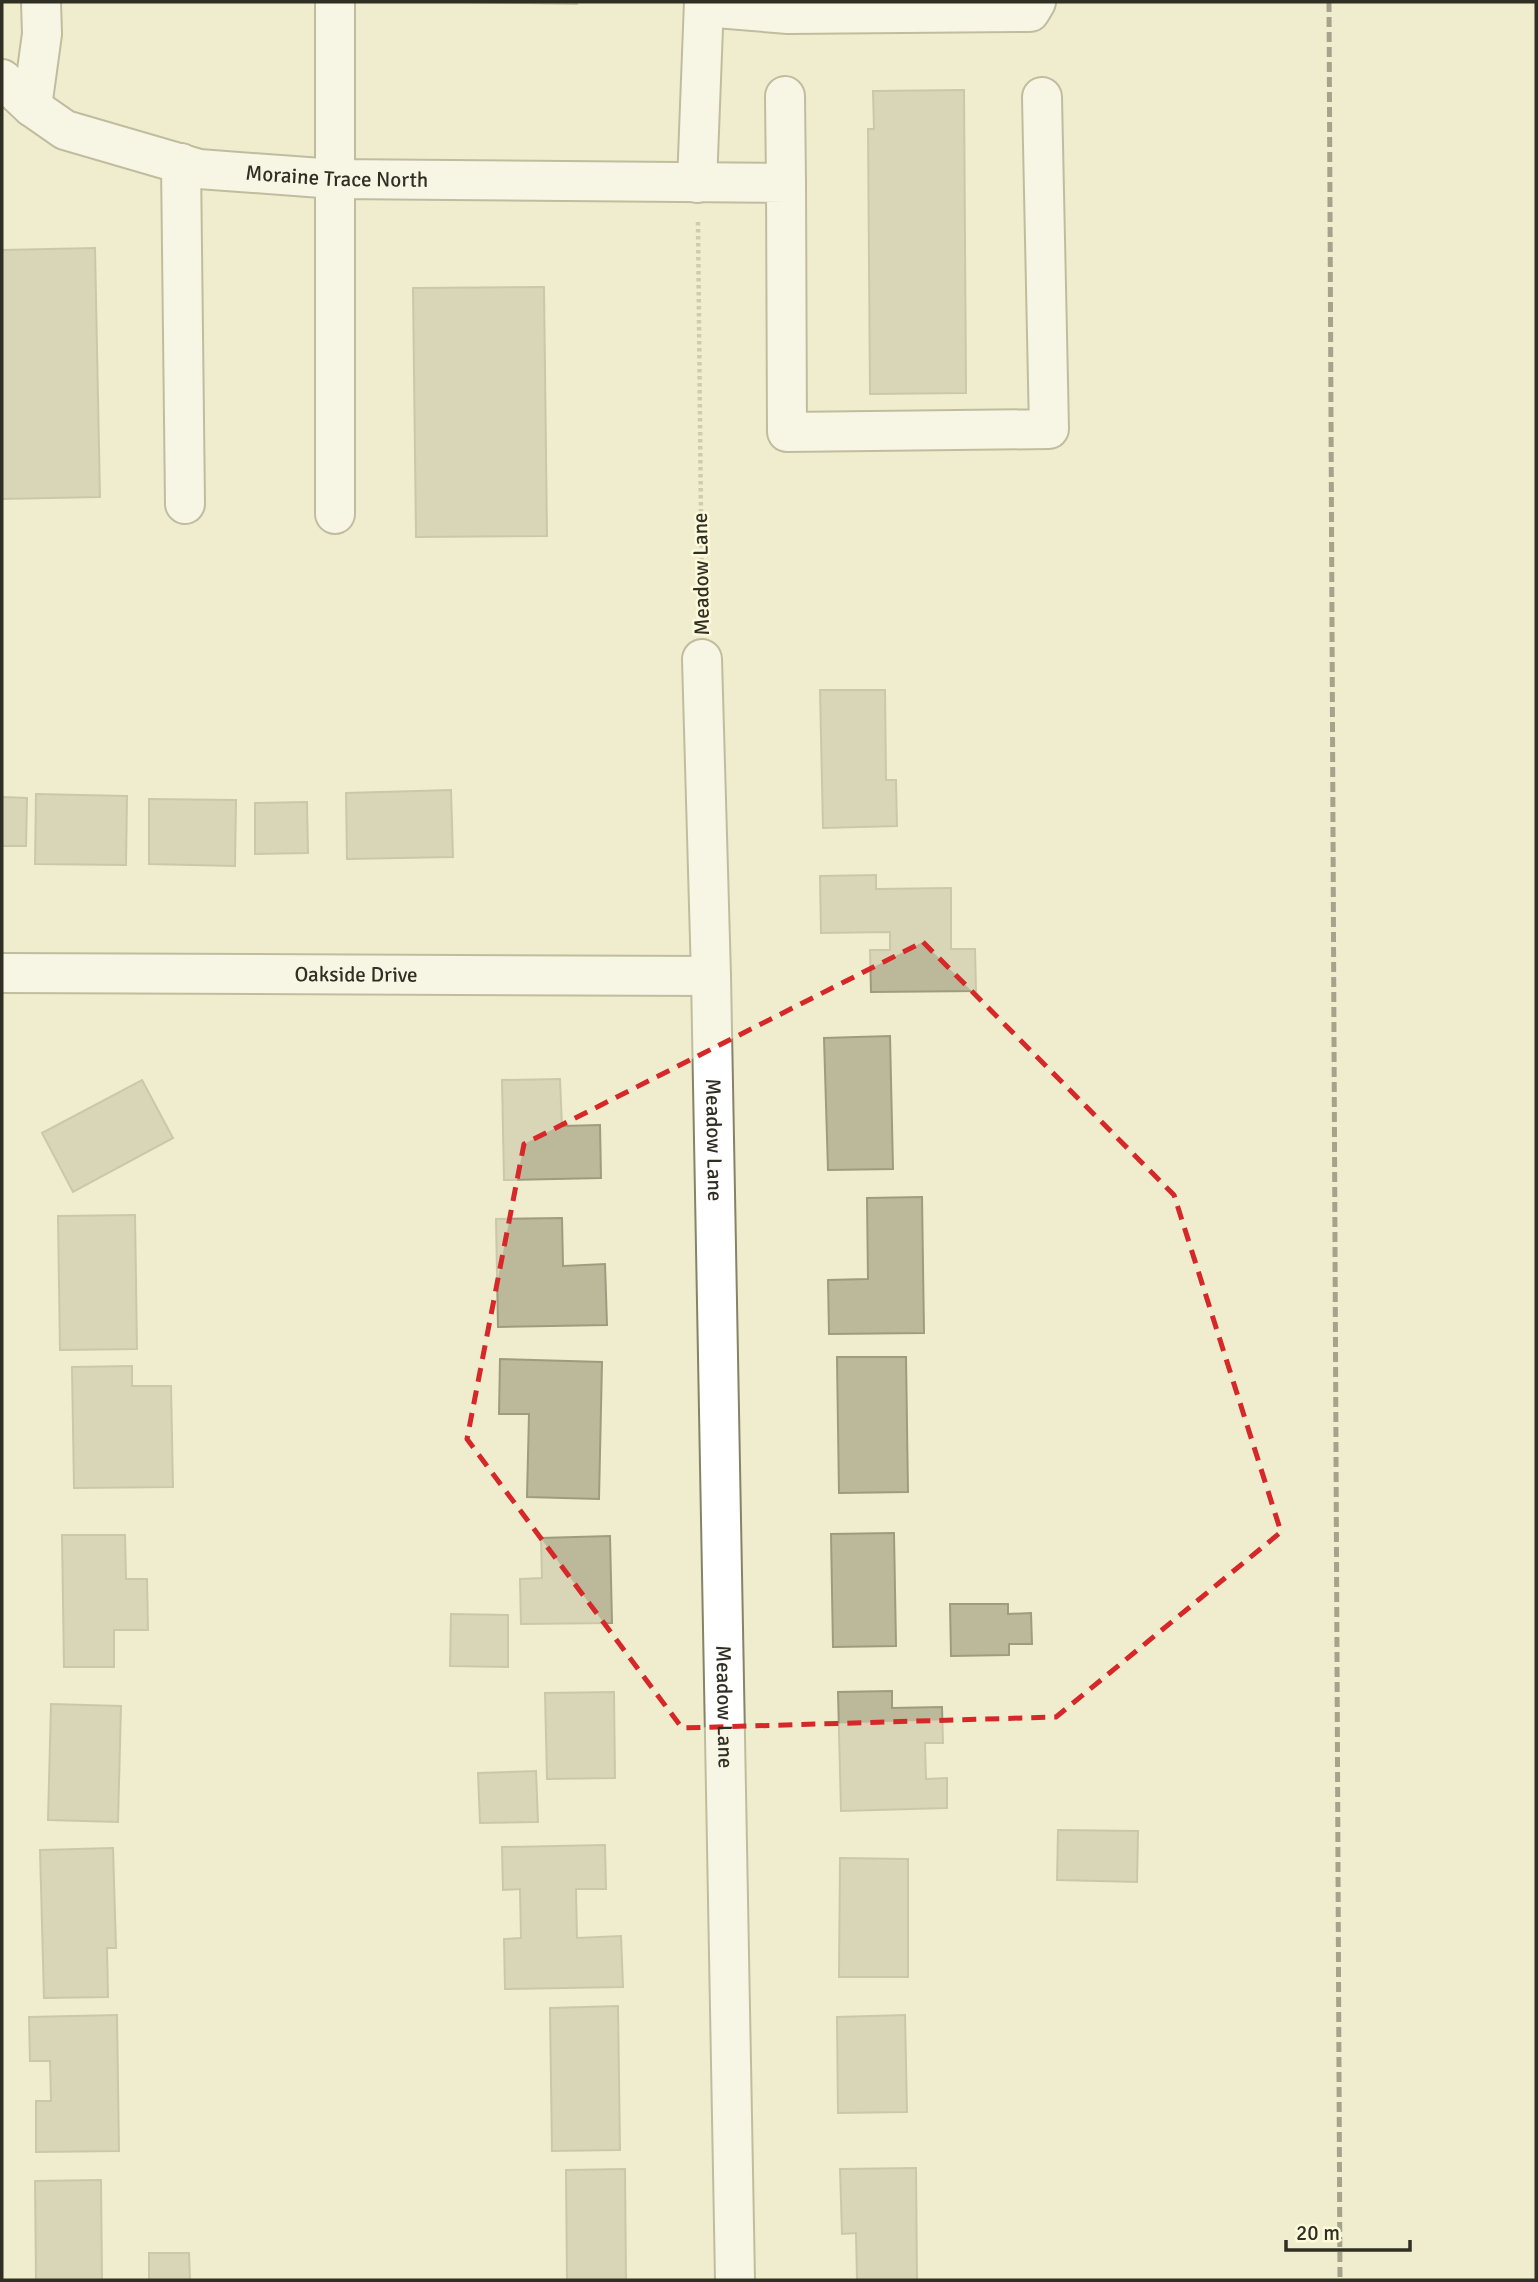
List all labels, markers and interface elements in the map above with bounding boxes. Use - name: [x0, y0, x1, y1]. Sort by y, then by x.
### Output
- street label: Moraine Trace North: [245, 159, 428, 193]
- street label: Meadow Lane: [687, 512, 715, 636]
- street label: Oakside Drive: [294, 961, 418, 988]
- street label: Meadow Lane: [700, 1078, 728, 1202]
- street label: Meadow Lane: [710, 1645, 739, 1769]
- scale bar: [1286, 2208, 1410, 2252]
- text: 20 m: [1296, 2220, 1340, 2246]

